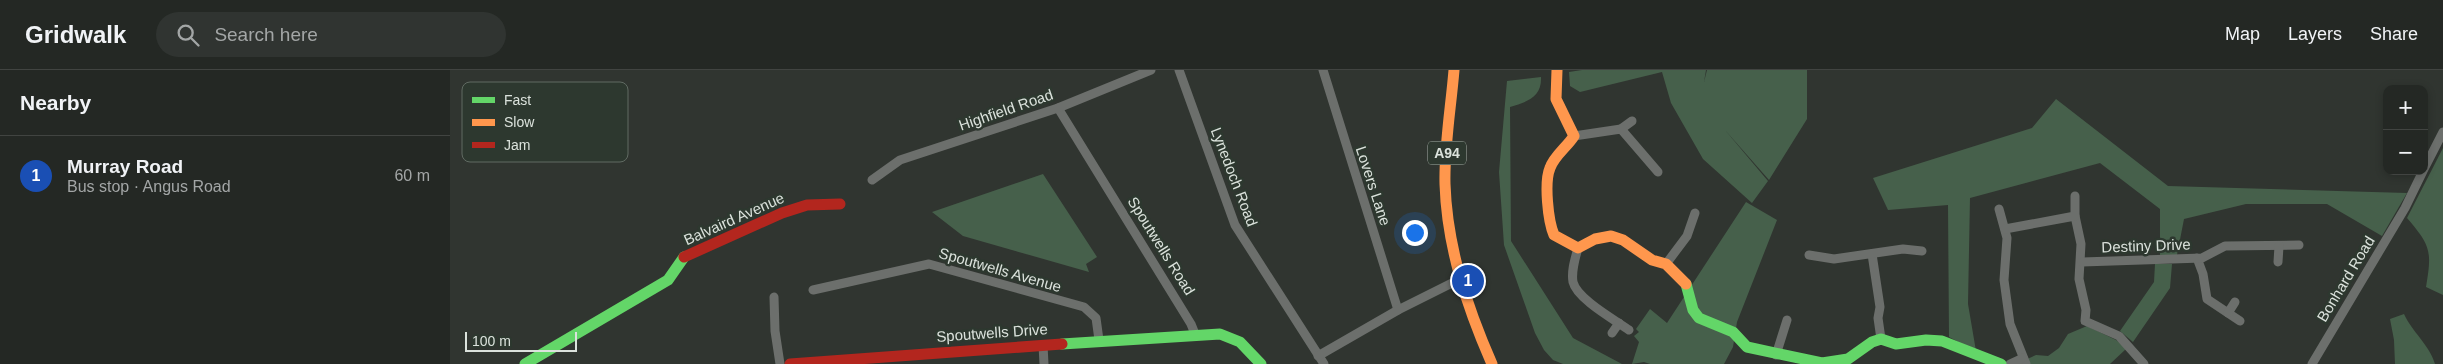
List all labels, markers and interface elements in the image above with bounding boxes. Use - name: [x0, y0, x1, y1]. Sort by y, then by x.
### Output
- search box: [156, 12, 506, 57]
- text: Gridwalk: [25, 21, 126, 48]
- icon: search: [174, 21, 202, 49]
- text: Search here: [214, 24, 318, 45]
- text: Map: [2225, 24, 2260, 44]
- text: Layers: [2288, 24, 2342, 44]
- text: Share: [2370, 24, 2418, 44]
- legend: [462, 82, 628, 162]
- street label: Highfield Road: [957, 85, 1055, 134]
- map controls: [2383, 85, 2428, 175]
- button: +: [2383, 85, 2428, 130]
- text: Nearby: [20, 91, 91, 114]
- text: Fast: [504, 92, 531, 108]
- text: Slow: [504, 114, 535, 130]
- street label: Lynedoch Road: [1208, 125, 1261, 229]
- button: −: [2383, 130, 2428, 175]
- text: Jam: [504, 137, 530, 153]
- road number: A94: [1428, 142, 1466, 165]
- street label: Lovers Lane: [1353, 144, 1394, 228]
- text: Murray Road: [67, 156, 183, 177]
- text: 1: [32, 167, 40, 184]
- text: 60 m: [394, 167, 430, 184]
- text: Bus stop · Angus Road: [67, 178, 231, 195]
- street label: Balvaird Avenue: [681, 189, 787, 248]
- street label: Spoutwells Road: [1124, 193, 1198, 298]
- your location: [1402, 220, 1428, 246]
- street label: Bonhard Road: [2313, 233, 2378, 325]
- street label: Destiny Drive: [2101, 235, 2191, 256]
- street label: Spoutwells Avenue: [937, 244, 1063, 295]
- pin: 1: [1452, 262, 1484, 300]
- street label: Spoutwells Drive: [936, 320, 1048, 345]
- scale bar: [465, 329, 578, 352]
- text: 100 m: [472, 333, 511, 349]

